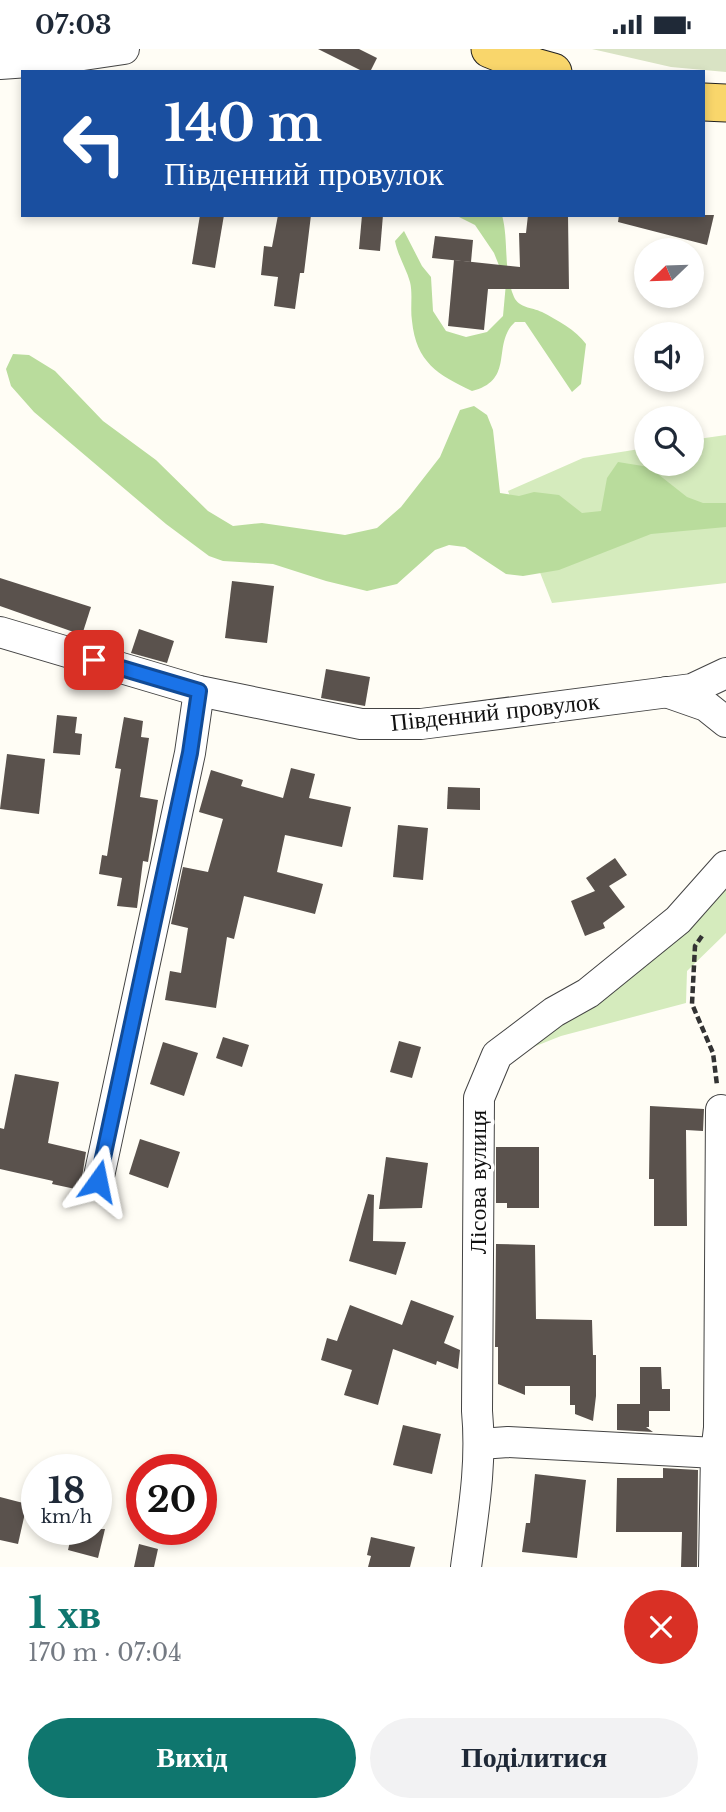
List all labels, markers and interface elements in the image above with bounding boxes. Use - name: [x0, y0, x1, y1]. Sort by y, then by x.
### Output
- text: 07:03: [35, 9, 112, 41]
- text: 140 m: [164, 93, 322, 154]
- icon: left: [49, 98, 140, 189]
- text: Південний провулок: [164, 154, 444, 194]
- north arrow: [634, 238, 704, 308]
- map controls: [634, 238, 704, 476]
- button: sound: [634, 322, 704, 392]
- button: search: [634, 406, 704, 476]
- pin: [64, 630, 124, 690]
- icon: arrive: [75, 641, 113, 679]
- street label: Південний провулок: [389, 686, 601, 737]
- street label: Лісова вулиця: [463, 1110, 492, 1254]
- position arrow: [61, 1144, 135, 1218]
- speed limit sign: 20: [126, 1454, 217, 1545]
- text: 18: [48, 1469, 85, 1512]
- text: km/h: [41, 1506, 92, 1528]
- text: 1 хв: [28, 1587, 101, 1639]
- button: close: [624, 1590, 698, 1664]
- text: 170 m · 07:04: [28, 1639, 182, 1667]
- button: Вихід: [28, 1718, 356, 1798]
- button: Поділитися: [370, 1718, 698, 1798]

